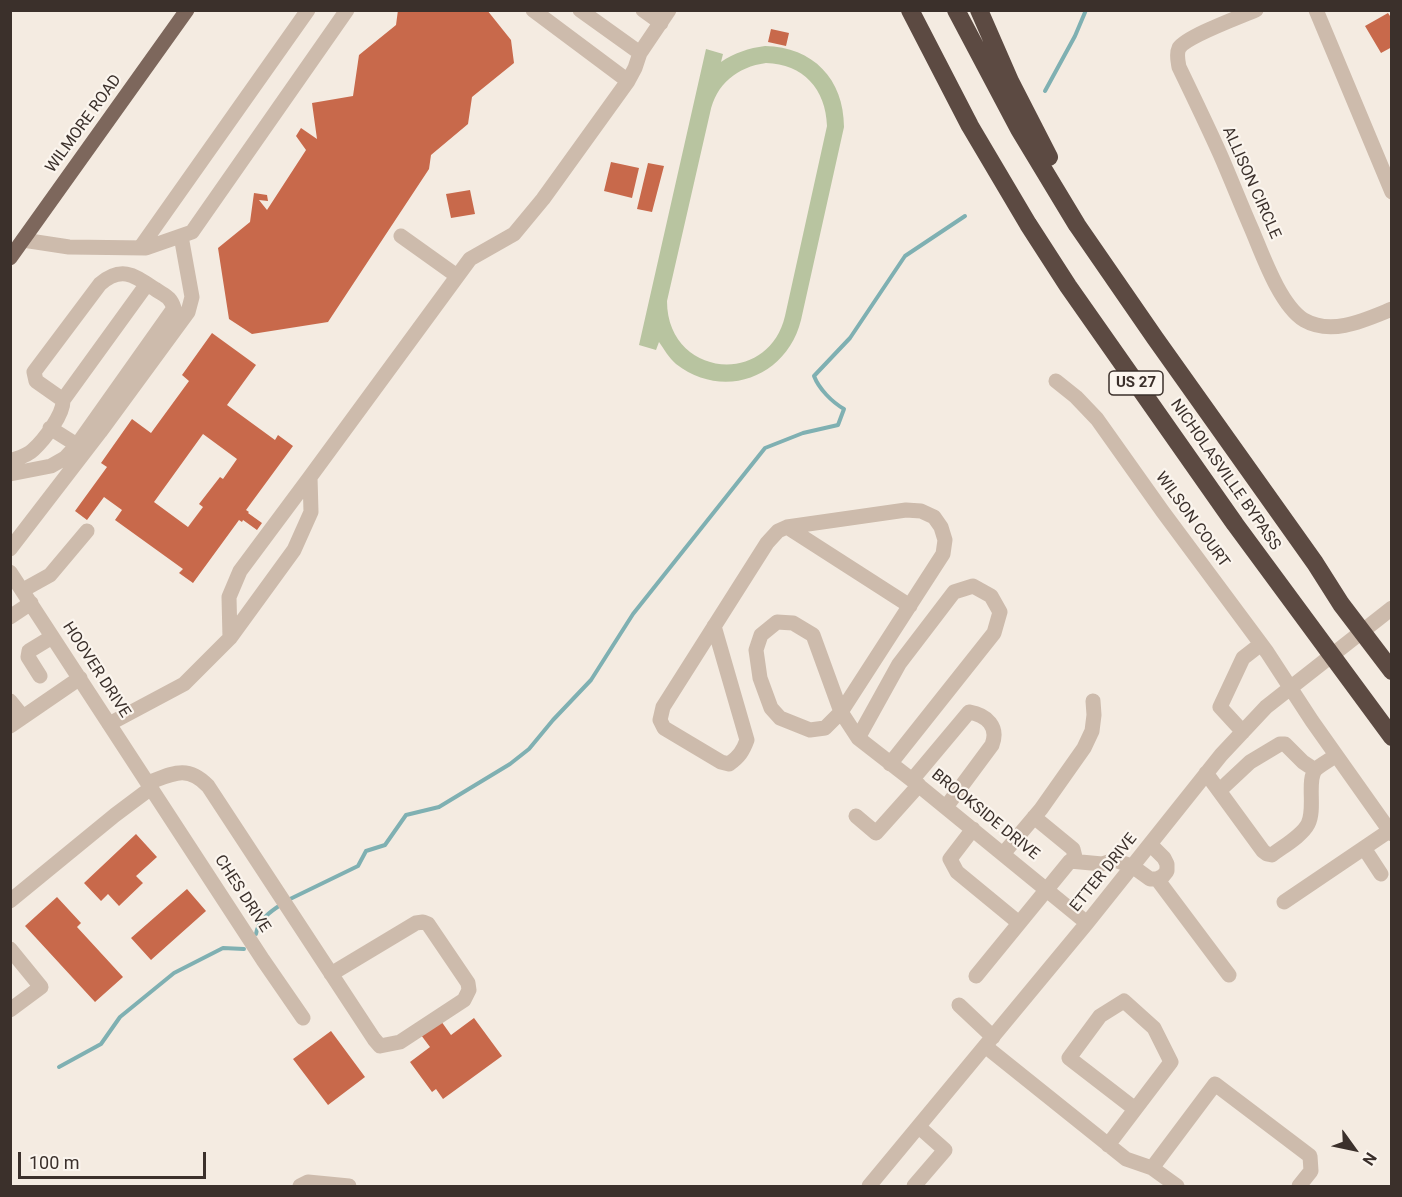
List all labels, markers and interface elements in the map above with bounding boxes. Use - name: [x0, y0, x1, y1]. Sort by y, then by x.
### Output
- street label: WILMORE ROAD: [42, 71, 126, 177]
- street label: ALLISON CIRCLE: [1218, 124, 1284, 242]
- road number: US 27: [1109, 371, 1163, 395]
- street label: NICHOLASVILLE BYPASS: [1166, 396, 1284, 554]
- street label: WILSON COURT: [1151, 468, 1233, 572]
- street label: HOOVER DRIVE: [58, 618, 134, 722]
- street label: BROOKSIDE DRIVE: [927, 766, 1043, 864]
- street label: ETTER DRIVE: [1067, 830, 1141, 916]
- street label: CHES DRIVE: [210, 852, 274, 936]
- north arrow: [1324, 1119, 1384, 1179]
- scale bar: [21, 1140, 208, 1178]
- text: N: [1358, 1149, 1381, 1169]
- text: 100 m: [29, 1152, 80, 1173]

